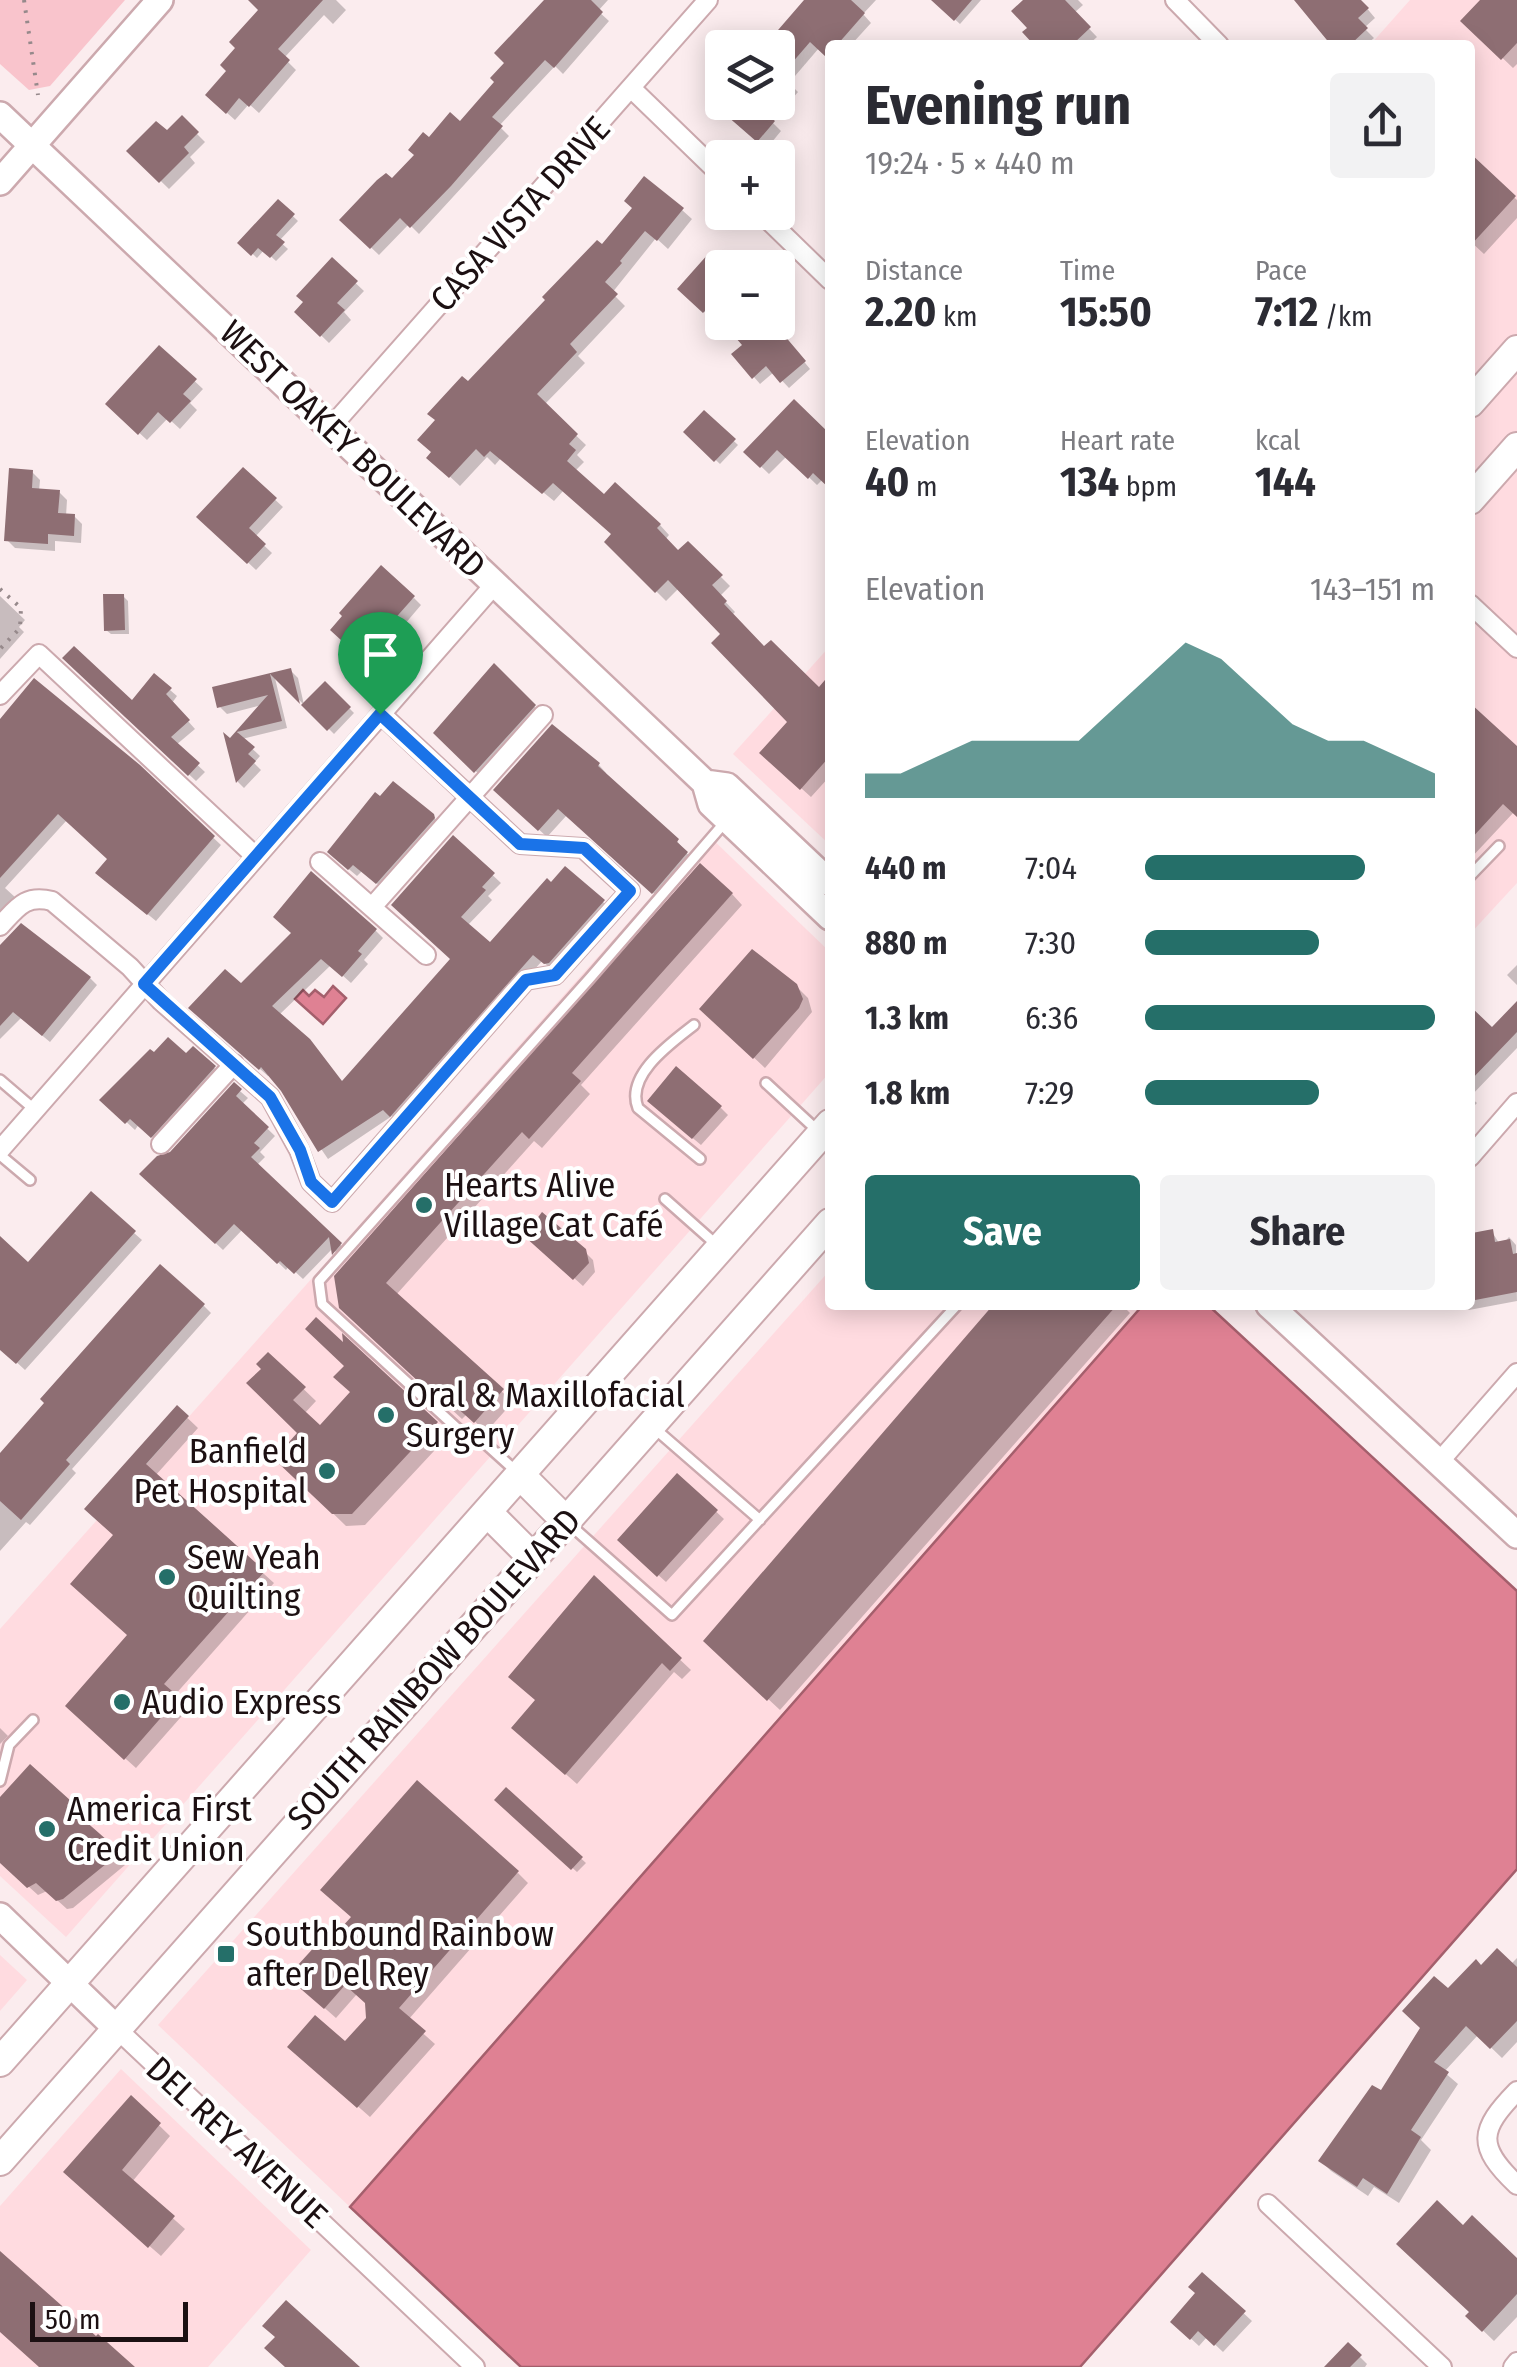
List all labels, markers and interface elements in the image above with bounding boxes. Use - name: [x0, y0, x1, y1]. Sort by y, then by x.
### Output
- map controls: [705, 30, 795, 340]
- button: layers: [705, 30, 795, 120]
- text: Evening run: [865, 73, 1131, 139]
- button: share: [1330, 73, 1435, 178]
- street label: CASA VISTA DRIVE: [422, 108, 618, 320]
- button: +: [705, 140, 795, 230]
- text: 19:24 · 5 × 440 m: [865, 144, 1075, 182]
- button: −: [705, 250, 795, 340]
- text: Distance: [865, 254, 963, 287]
- text: Time: [1060, 254, 1115, 287]
- text: Pace: [1255, 254, 1307, 287]
- text: 2.20: [865, 287, 936, 337]
- text: 15:50: [1060, 287, 1152, 337]
- text: 7:12: [1255, 287, 1318, 337]
- text: km: [936, 300, 978, 333]
- text: /km: [1318, 300, 1373, 333]
- street label: WEST OAKEY BOULEVARD: [212, 311, 494, 587]
- text: Elevation: [865, 424, 970, 457]
- text: Heart rate: [1060, 424, 1175, 457]
- text: kcal: [1255, 424, 1300, 457]
- text: 40: [865, 457, 910, 507]
- text: 134: [1060, 457, 1119, 507]
- text: 144: [1255, 457, 1316, 507]
- text: m: [910, 470, 938, 503]
- text: bpm: [1119, 470, 1177, 503]
- text: Elevation: [865, 570, 985, 608]
- text: 143–151 m: [1310, 570, 1435, 608]
- pin: [338, 612, 423, 715]
- icon: arrive: [353, 627, 408, 682]
- text: 440 m: [865, 849, 946, 887]
- text: 7:04: [1025, 849, 1077, 887]
- text: 880 m: [865, 924, 947, 962]
- text: 7:30: [1025, 924, 1076, 962]
- text: 1.3 km: [865, 999, 949, 1037]
- text: 6:36: [1025, 999, 1078, 1037]
- text: 1.8 km: [865, 1074, 950, 1112]
- text: 7:29: [1025, 1074, 1074, 1112]
- place label: Hearts Alive Village Cat Café: [444, 1164, 664, 1246]
- button: Save: [865, 1175, 1140, 1290]
- button: Share: [1160, 1175, 1435, 1290]
- marker: Hearts Alive Village Cat Café: [413, 1194, 435, 1216]
- place label: Oral & Maxillofacial Surgery: [406, 1374, 685, 1456]
- marker: Oral & Maxillofacial Surgery: [375, 1404, 397, 1426]
- place label: Banfield Pet Hospital: [134, 1430, 307, 1512]
- marker: Banfield Pet Hospital: [316, 1460, 338, 1482]
- street label: SOUTH RAINBOW BOULEVARD: [279, 1500, 589, 1838]
- place label: Sew Yeah Quilting: [187, 1536, 321, 1618]
- marker: Sew Yeah Quilting: [156, 1566, 178, 1588]
- place label: Audio Express: [142, 1681, 341, 1723]
- marker: Audio Express: [111, 1691, 133, 1713]
- place label: America First Credit Union: [67, 1788, 252, 1870]
- marker: America First Credit Union: [36, 1818, 58, 1840]
- place label: Southbound Rainbow after Del Rey: [246, 1913, 554, 1995]
- marker: Southbound Rainbow after Del Rey: [215, 1943, 237, 1965]
- street label: DEL REY AVENUE: [138, 2048, 336, 2236]
- scale bar: [30, 2297, 188, 2342]
- text: 50 m: [45, 2303, 101, 2336]

